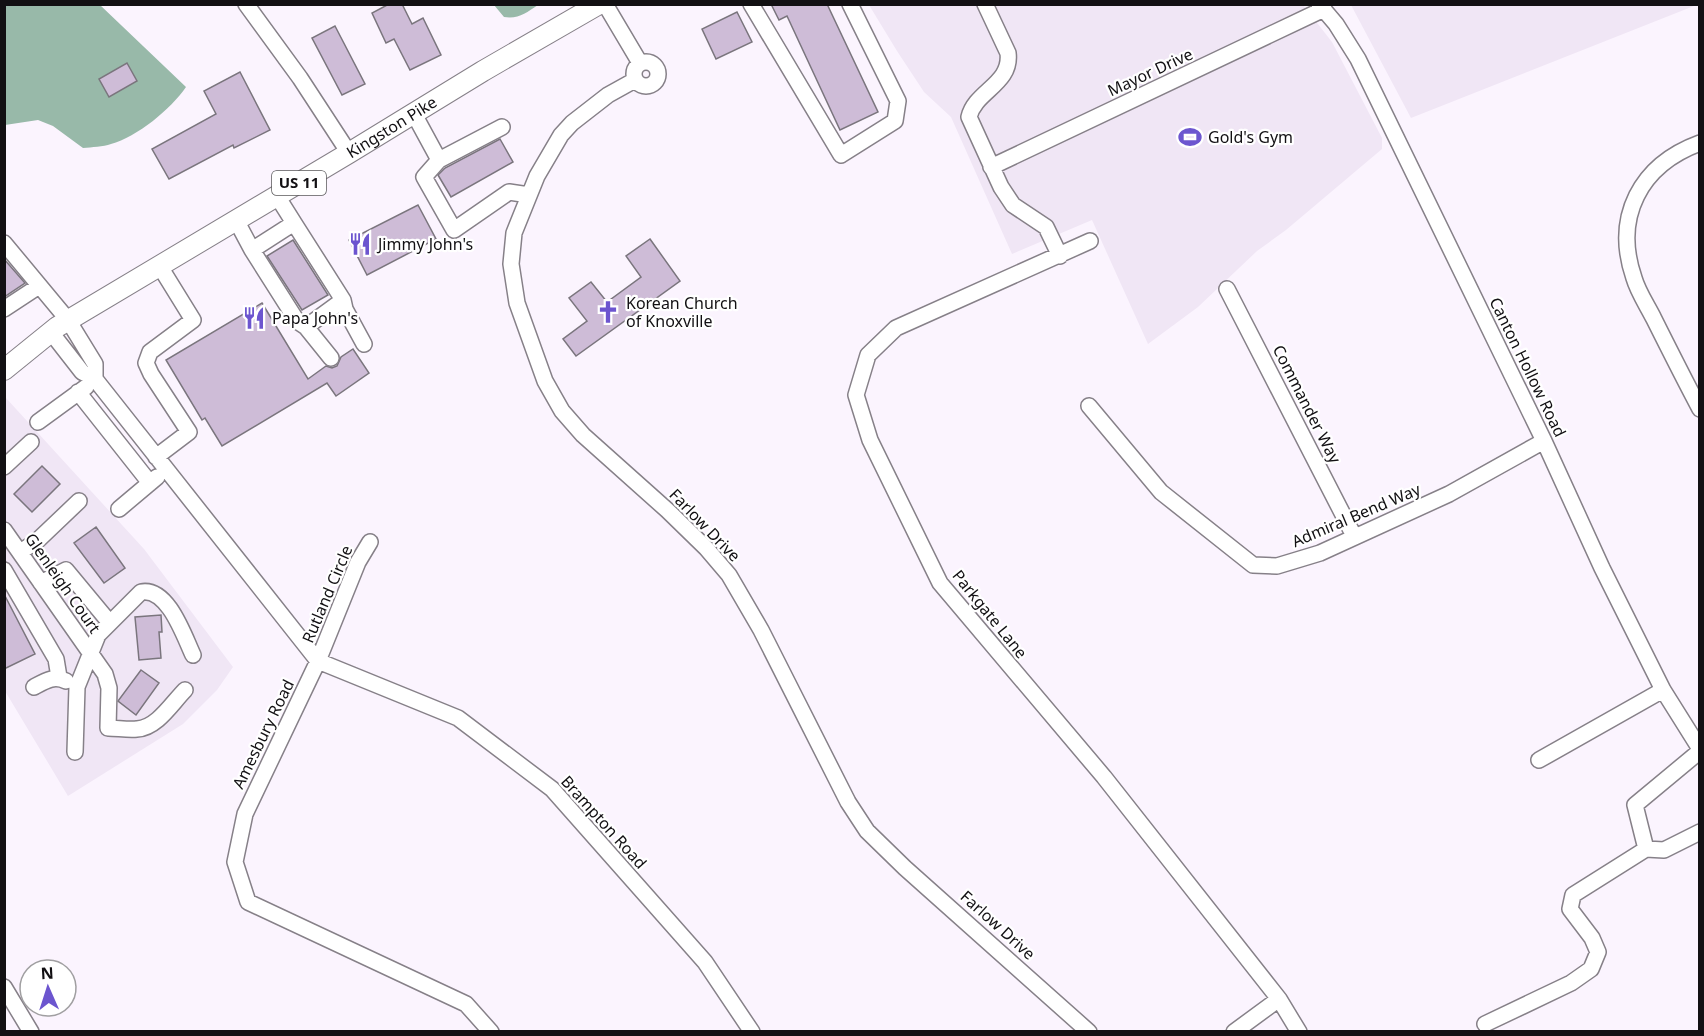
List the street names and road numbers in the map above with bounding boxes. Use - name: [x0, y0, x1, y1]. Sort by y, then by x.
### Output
- street label: Mayor Drive: [1104, 43, 1196, 101]
- street label: Kingston Pike: [342, 91, 441, 163]
- road number: US 11: [272, 171, 326, 195]
- street label: Canton Hollow Road: [1485, 293, 1571, 441]
- street label: Commander Way: [1268, 341, 1347, 468]
- street label: Admiral Bend Way: [1288, 478, 1424, 552]
- street label: Farlow Drive: [665, 484, 745, 566]
- street label: Glenleigh Court: [20, 528, 106, 638]
- street label: Rutland Circle: [297, 542, 357, 646]
- street label: Parkgate Lane: [948, 565, 1032, 663]
- street label: Amesbury Road: [227, 676, 299, 792]
- street label: Brampton Road: [556, 771, 652, 873]
- street label: Farlow Drive: [956, 885, 1040, 965]

